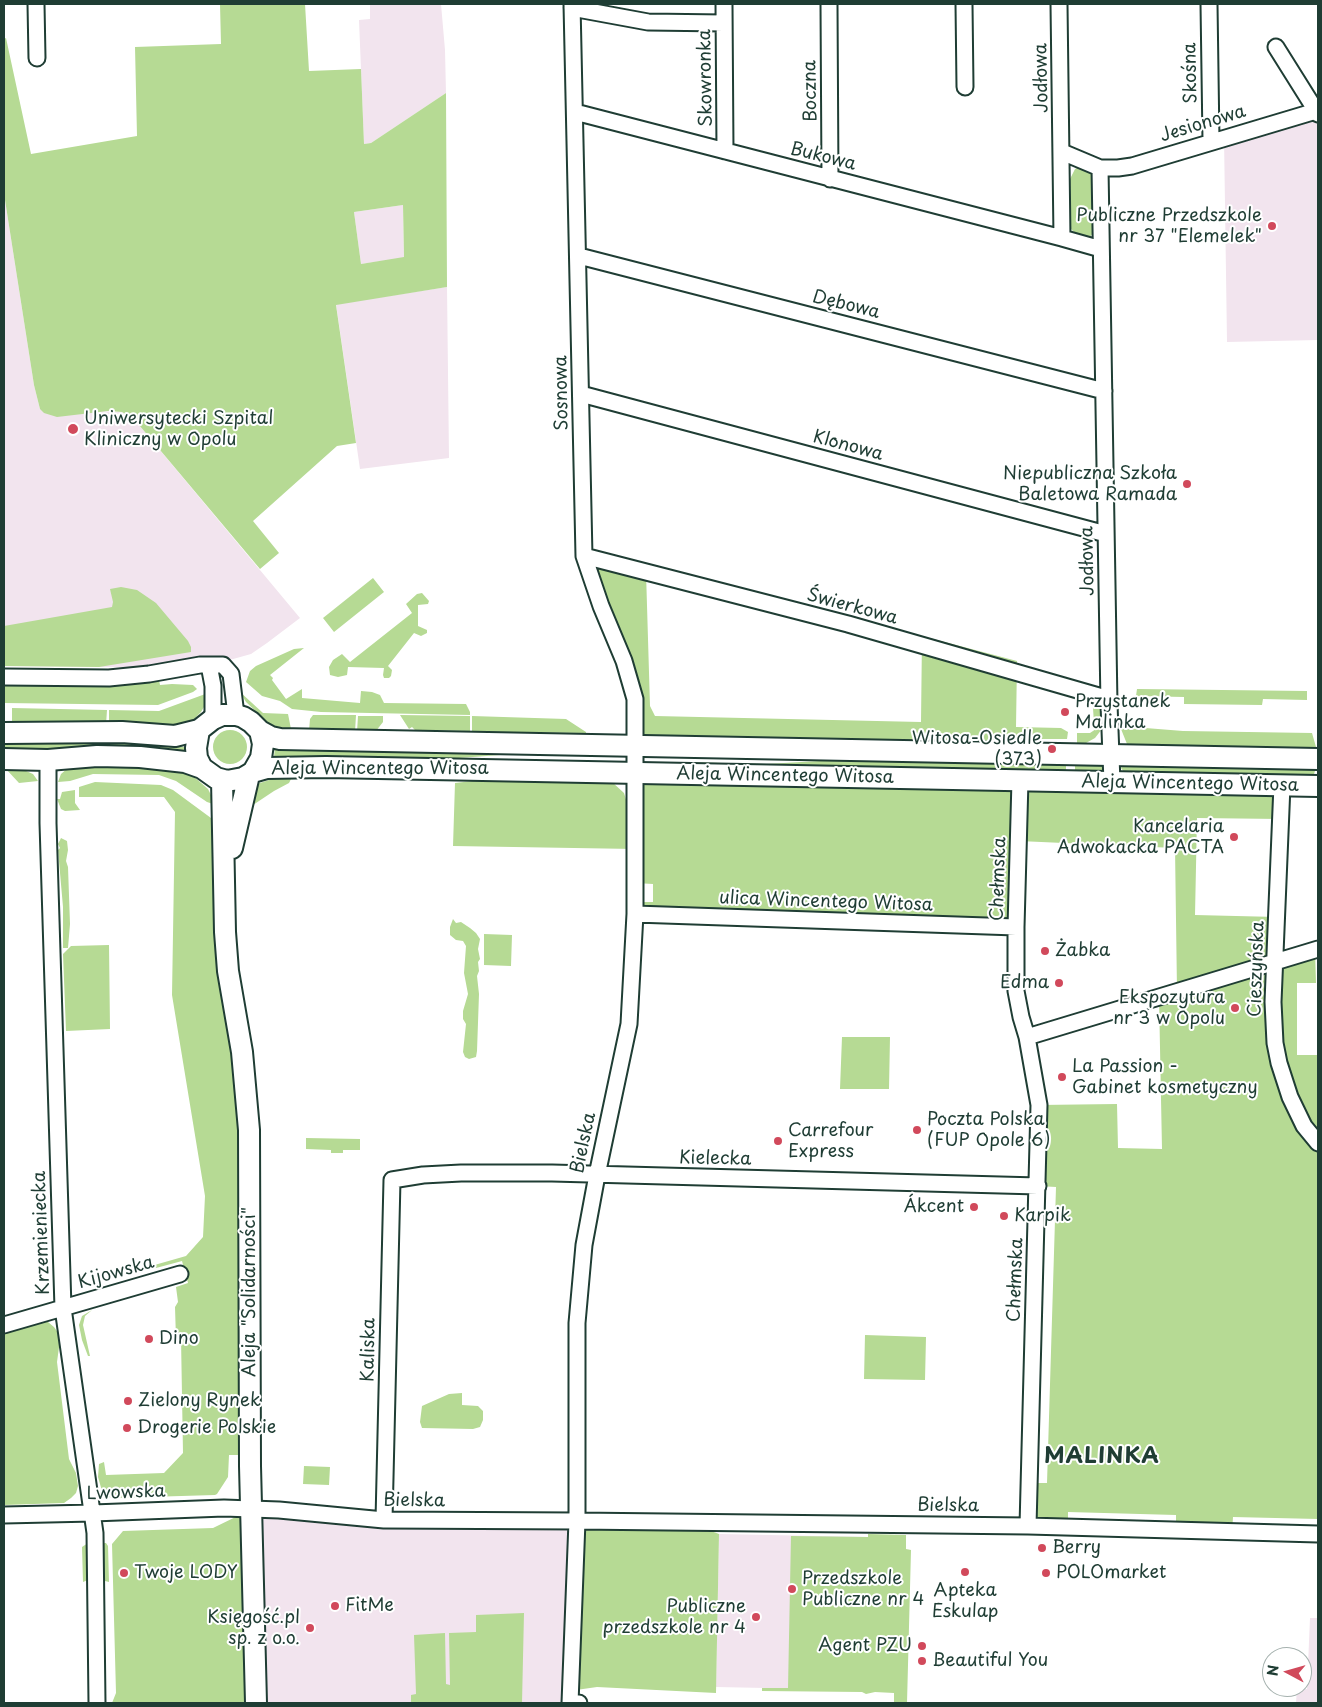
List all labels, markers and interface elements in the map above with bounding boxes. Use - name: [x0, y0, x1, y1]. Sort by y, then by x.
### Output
- street label: Skowronka: [694, 29, 718, 127]
- street label: Skośna: [1180, 42, 1202, 104]
- street label: Jodłowa: [1031, 43, 1053, 113]
- street label: Boczna: [800, 60, 822, 122]
- street label: Jesionowa: [1158, 101, 1248, 147]
- street label: Bukowa: [788, 138, 858, 176]
- place label: Publiczne Przedszkole nr 37 "Elemelek": [1076, 205, 1262, 248]
- marker: Publiczne Przedszkole nr 37 "Elemelek": [1266, 220, 1278, 232]
- street label: Dębowa: [810, 286, 882, 324]
- street label: Sosnowa: [551, 355, 573, 431]
- place label: Uniwersytecki Szpital Kliniczny w Opolu: [84, 408, 273, 450]
- marker: Uniwersytecki Szpital Kliniczny w Opolu: [66, 422, 80, 436]
- street label: Klonowa: [811, 426, 885, 466]
- place label: Niepubliczna Szkoła Baletowa Ramada: [1003, 463, 1177, 506]
- marker: Niepubliczna Szkoła Baletowa Ramada: [1181, 478, 1193, 490]
- street label: Jodłowa: [1077, 526, 1099, 596]
- street label: Świerkowa: [804, 585, 900, 629]
- place label: Przystanek Malinka: [1075, 691, 1171, 734]
- marker: Przystanek Malinka: [1059, 706, 1071, 718]
- place label: Witosa-Osiedle (373): [912, 728, 1042, 771]
- marker: Witosa-Osiedle (373): [1046, 743, 1058, 755]
- street label: Aleja Wincentego Witosa: [271, 758, 489, 780]
- street label: Aleja Wincentego Witosa: [676, 763, 894, 789]
- street label: Aleja Wincentego Witosa: [1081, 771, 1299, 797]
- place label: Kancelaria Adwokacka PACTA: [1057, 816, 1224, 859]
- marker: Kancelaria Adwokacka PACTA: [1228, 831, 1240, 843]
- street label: Chełmska: [987, 837, 1011, 921]
- street label: ulica Wincentego Witosa: [719, 887, 933, 917]
- street label: Cieszyńska: [1245, 921, 1269, 1017]
- place label: Żabka: [1055, 940, 1110, 962]
- marker: Żabka: [1039, 945, 1051, 957]
- place label: Edma: [1000, 972, 1049, 994]
- marker: Edma: [1053, 977, 1065, 989]
- place label: Ekspozytura nr 3 w Opolu: [1113, 987, 1225, 1030]
- marker: Ekspozytura nr 3 w Opolu: [1229, 1002, 1241, 1014]
- place label: La Passion - Gabinet kosmetyczny: [1072, 1056, 1258, 1098]
- marker: La Passion - Gabinet kosmetyczny: [1056, 1071, 1068, 1083]
- place label: Poczta Polska (FUP Opole 6): [927, 1109, 1050, 1152]
- street label: Bielska: [567, 1110, 601, 1176]
- place label: Carrefour Express: [788, 1120, 873, 1162]
- marker: Poczta Polska (FUP Opole 6): [911, 1124, 923, 1136]
- marker: Carrefour Express: [772, 1135, 784, 1147]
- street label: Kielecka: [679, 1148, 751, 1170]
- street label: Krzemieniecka: [29, 1171, 55, 1295]
- place label: Ákcent: [904, 1196, 964, 1218]
- marker: Ákcent: [968, 1201, 980, 1213]
- place label: Karpik: [1014, 1205, 1071, 1227]
- street label: Aleja "Solidarności": [239, 1207, 261, 1377]
- marker: Karpik: [998, 1210, 1010, 1222]
- street label: Chełmska: [1004, 1238, 1028, 1322]
- street label: Kijowska: [75, 1252, 157, 1294]
- street label: Kaliska: [358, 1318, 380, 1382]
- place label: Dino: [159, 1328, 199, 1350]
- marker: Dino: [143, 1333, 155, 1345]
- place label: Zielony Rynek: [138, 1390, 261, 1412]
- marker: Zielony Rynek: [122, 1395, 134, 1407]
- place label: Drogerie Polskie: [137, 1417, 276, 1439]
- marker: Drogerie Polskie: [121, 1422, 133, 1434]
- district label: MALINKA: [1044, 1444, 1160, 1470]
- street label: Lwowska: [86, 1481, 166, 1505]
- street label: Bielska: [383, 1490, 445, 1512]
- street label: Bielska: [917, 1495, 979, 1517]
- place label: Berry: [1052, 1537, 1101, 1559]
- marker: Berry: [1036, 1542, 1048, 1554]
- place label: Twoje LODY: [134, 1562, 238, 1584]
- place label: POLOmarket: [1056, 1562, 1166, 1584]
- marker: Apteka Eskulap: [959, 1566, 971, 1578]
- marker: Twoje LODY: [118, 1567, 130, 1579]
- marker: POLOmarket: [1040, 1567, 1052, 1579]
- place label: Przedszkole Publiczne nr 4: [802, 1568, 924, 1610]
- place label: Apteka Eskulap: [932, 1580, 998, 1622]
- marker: Przedszkole Publiczne nr 4: [786, 1583, 798, 1595]
- place label: FitMe: [345, 1595, 394, 1617]
- place label: Publiczne przedszkole nr 4: [602, 1596, 746, 1638]
- marker: FitMe: [329, 1600, 341, 1612]
- place label: Księgość.pl sp. z o.o.: [207, 1607, 300, 1650]
- marker: Publiczne przedszkole nr 4: [750, 1611, 762, 1623]
- marker: Księgość.pl sp. z o.o.: [304, 1622, 316, 1634]
- place label: Agent PZU: [818, 1635, 912, 1657]
- marker: Agent PZU: [916, 1640, 928, 1652]
- north arrow: [1262, 1647, 1312, 1697]
- place label: Beautiful You: [932, 1650, 1048, 1672]
- marker: Beautiful You: [916, 1655, 928, 1667]
- text: N: [1262, 1664, 1284, 1677]

